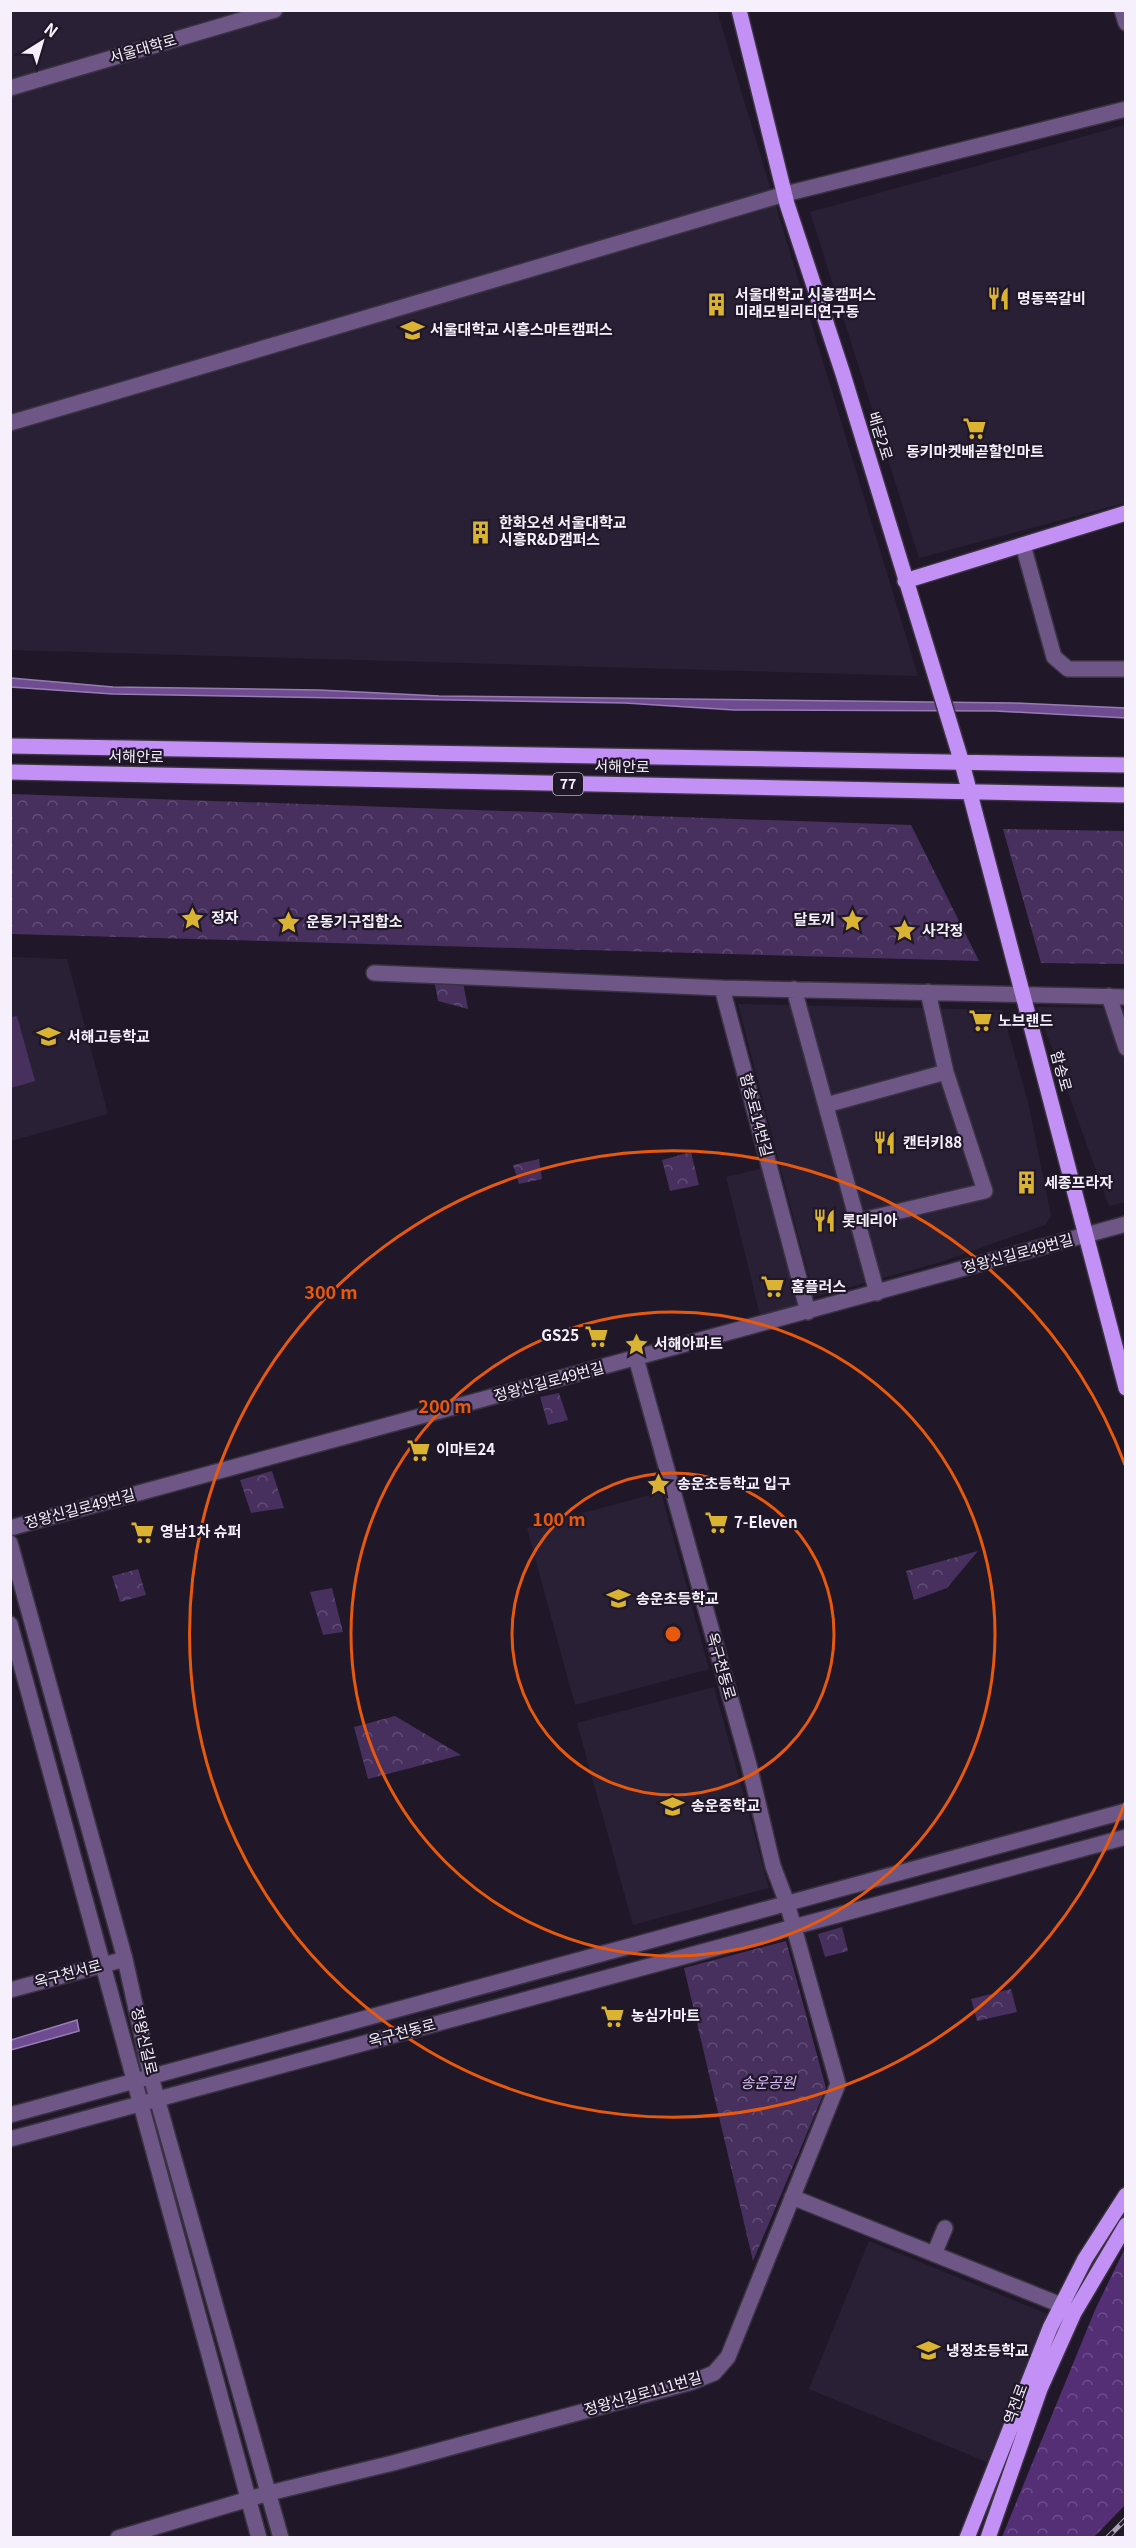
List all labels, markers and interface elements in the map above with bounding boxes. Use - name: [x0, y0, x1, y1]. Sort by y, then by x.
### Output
- north arrow: [12, 12, 72, 72]
- text: N: [40, 16, 64, 42]
- street label: 서울대학로: [107, 28, 179, 67]
- place label: 서울대학교 시흥캠퍼스 미래모빌리티연구동: [735, 283, 877, 321]
- restaurant icon: 명동쪽갈비: [986, 286, 1012, 312]
- place label: 명동쪽갈비: [1017, 287, 1086, 308]
- building icon: 서울대학교 시흥캠퍼스 미래모빌리티연구동: [704, 291, 730, 317]
- school or university icon: 서울대학교 시흥스마트캠퍼스: [399, 317, 425, 343]
- place label: 서울대학교 시흥스마트캠퍼스: [430, 318, 613, 339]
- street label: 배곧2로: [864, 409, 899, 462]
- supermarket icon: 동키마켓배곧할인마트: [962, 415, 988, 441]
- place label: 동키마켓배곧할인마트: [906, 440, 1044, 461]
- place label: 한화오션 서울대학교 시흥R&D캠퍼스: [499, 511, 627, 549]
- building icon: 한화오션 서울대학교 시흥R&D캠퍼스: [468, 519, 494, 545]
- street label: 서해안로: [108, 745, 164, 766]
- street label: 서해안로: [594, 755, 650, 776]
- road number: 77: [553, 773, 583, 795]
- place icon: 정자: [180, 905, 206, 931]
- place label: 정자: [211, 906, 239, 927]
- place icon: 달토끼: [840, 907, 866, 933]
- place label: 달토끼: [794, 908, 835, 929]
- place icon: 운동기구집합소: [275, 909, 301, 935]
- place label: 운동기구집합소: [306, 910, 403, 931]
- place icon: 사각정: [891, 918, 917, 944]
- place label: 사각정: [922, 919, 963, 940]
- supermarket icon: 노브랜드: [967, 1008, 993, 1034]
- place label: 노브랜드: [998, 1009, 1053, 1030]
- school or university icon: 서해고등학교: [36, 1024, 62, 1050]
- place label: 서해고등학교: [67, 1025, 150, 1046]
- street label: 함송로: [1047, 1048, 1078, 1093]
- street label: 함송로14번길: [736, 1071, 779, 1159]
- restaurant icon: 캔터키88: [872, 1130, 898, 1156]
- place label: 캔터키88: [903, 1131, 962, 1152]
- building icon: 세종프라자: [1013, 1170, 1039, 1196]
- place label: 세종프라자: [1044, 1171, 1113, 1192]
- restaurant icon: 롯데리아: [811, 1208, 837, 1234]
- place label: 롯데리아: [842, 1209, 897, 1230]
- street label: 정왕신길로49번길: [960, 1228, 1075, 1277]
- supermarket icon: 홈플러스: [760, 1274, 786, 1300]
- place label: 홈플러스: [791, 1275, 846, 1296]
- text: 300 m: [304, 1278, 358, 1304]
- supermarket icon: GS25: [584, 1323, 610, 1349]
- place label: GS25: [541, 1324, 579, 1345]
- place icon: 서해아파트: [623, 1331, 649, 1357]
- place label: 서해아파트: [654, 1332, 723, 1353]
- street label: 정왕신길로49번길: [491, 1356, 606, 1405]
- text: 200 m: [418, 1392, 472, 1418]
- supermarket icon: 이마트24: [405, 1437, 431, 1463]
- place label: 이마트24: [436, 1438, 495, 1459]
- place icon: 송운초등학교 입구: [646, 1471, 672, 1497]
- place label: 송운초등학교 입구: [677, 1472, 791, 1493]
- street label: 정왕신길로49번길: [22, 1483, 137, 1532]
- text: 100 m: [532, 1505, 586, 1531]
- supermarket icon: 7-Eleven: [703, 1510, 729, 1536]
- place label: 7-Eleven: [734, 1511, 798, 1532]
- supermarket icon: 영남1차 슈퍼: [129, 1519, 155, 1545]
- place label: 영남1차 슈퍼: [160, 1520, 241, 1541]
- school or university icon: 송운초등학교: [605, 1586, 631, 1612]
- place label: 송운초등학교: [636, 1587, 719, 1608]
- centre of rings: [663, 1624, 683, 1644]
- street label: 옥구천동로: [703, 1630, 742, 1702]
- school or university icon: 송운중학교: [660, 1793, 686, 1819]
- place label: 송운중학교: [691, 1794, 760, 1815]
- street label: 옥구천서로: [32, 1953, 104, 1992]
- supermarket icon: 농심가마트: [600, 2003, 626, 2029]
- place label: 농심가마트: [631, 2004, 700, 2025]
- street label: 정왕신길로: [127, 2005, 163, 2077]
- street label: 옥구천동로: [366, 2012, 438, 2051]
- park label: 송운공원: [740, 2071, 797, 2092]
- school or university icon: 냉정초등학교: [915, 2338, 941, 2364]
- place label: 냉정초등학교: [946, 2339, 1029, 2360]
- street label: 정왕신길로111번길: [581, 2366, 704, 2419]
- street label: 역전로: [998, 2380, 1032, 2427]

